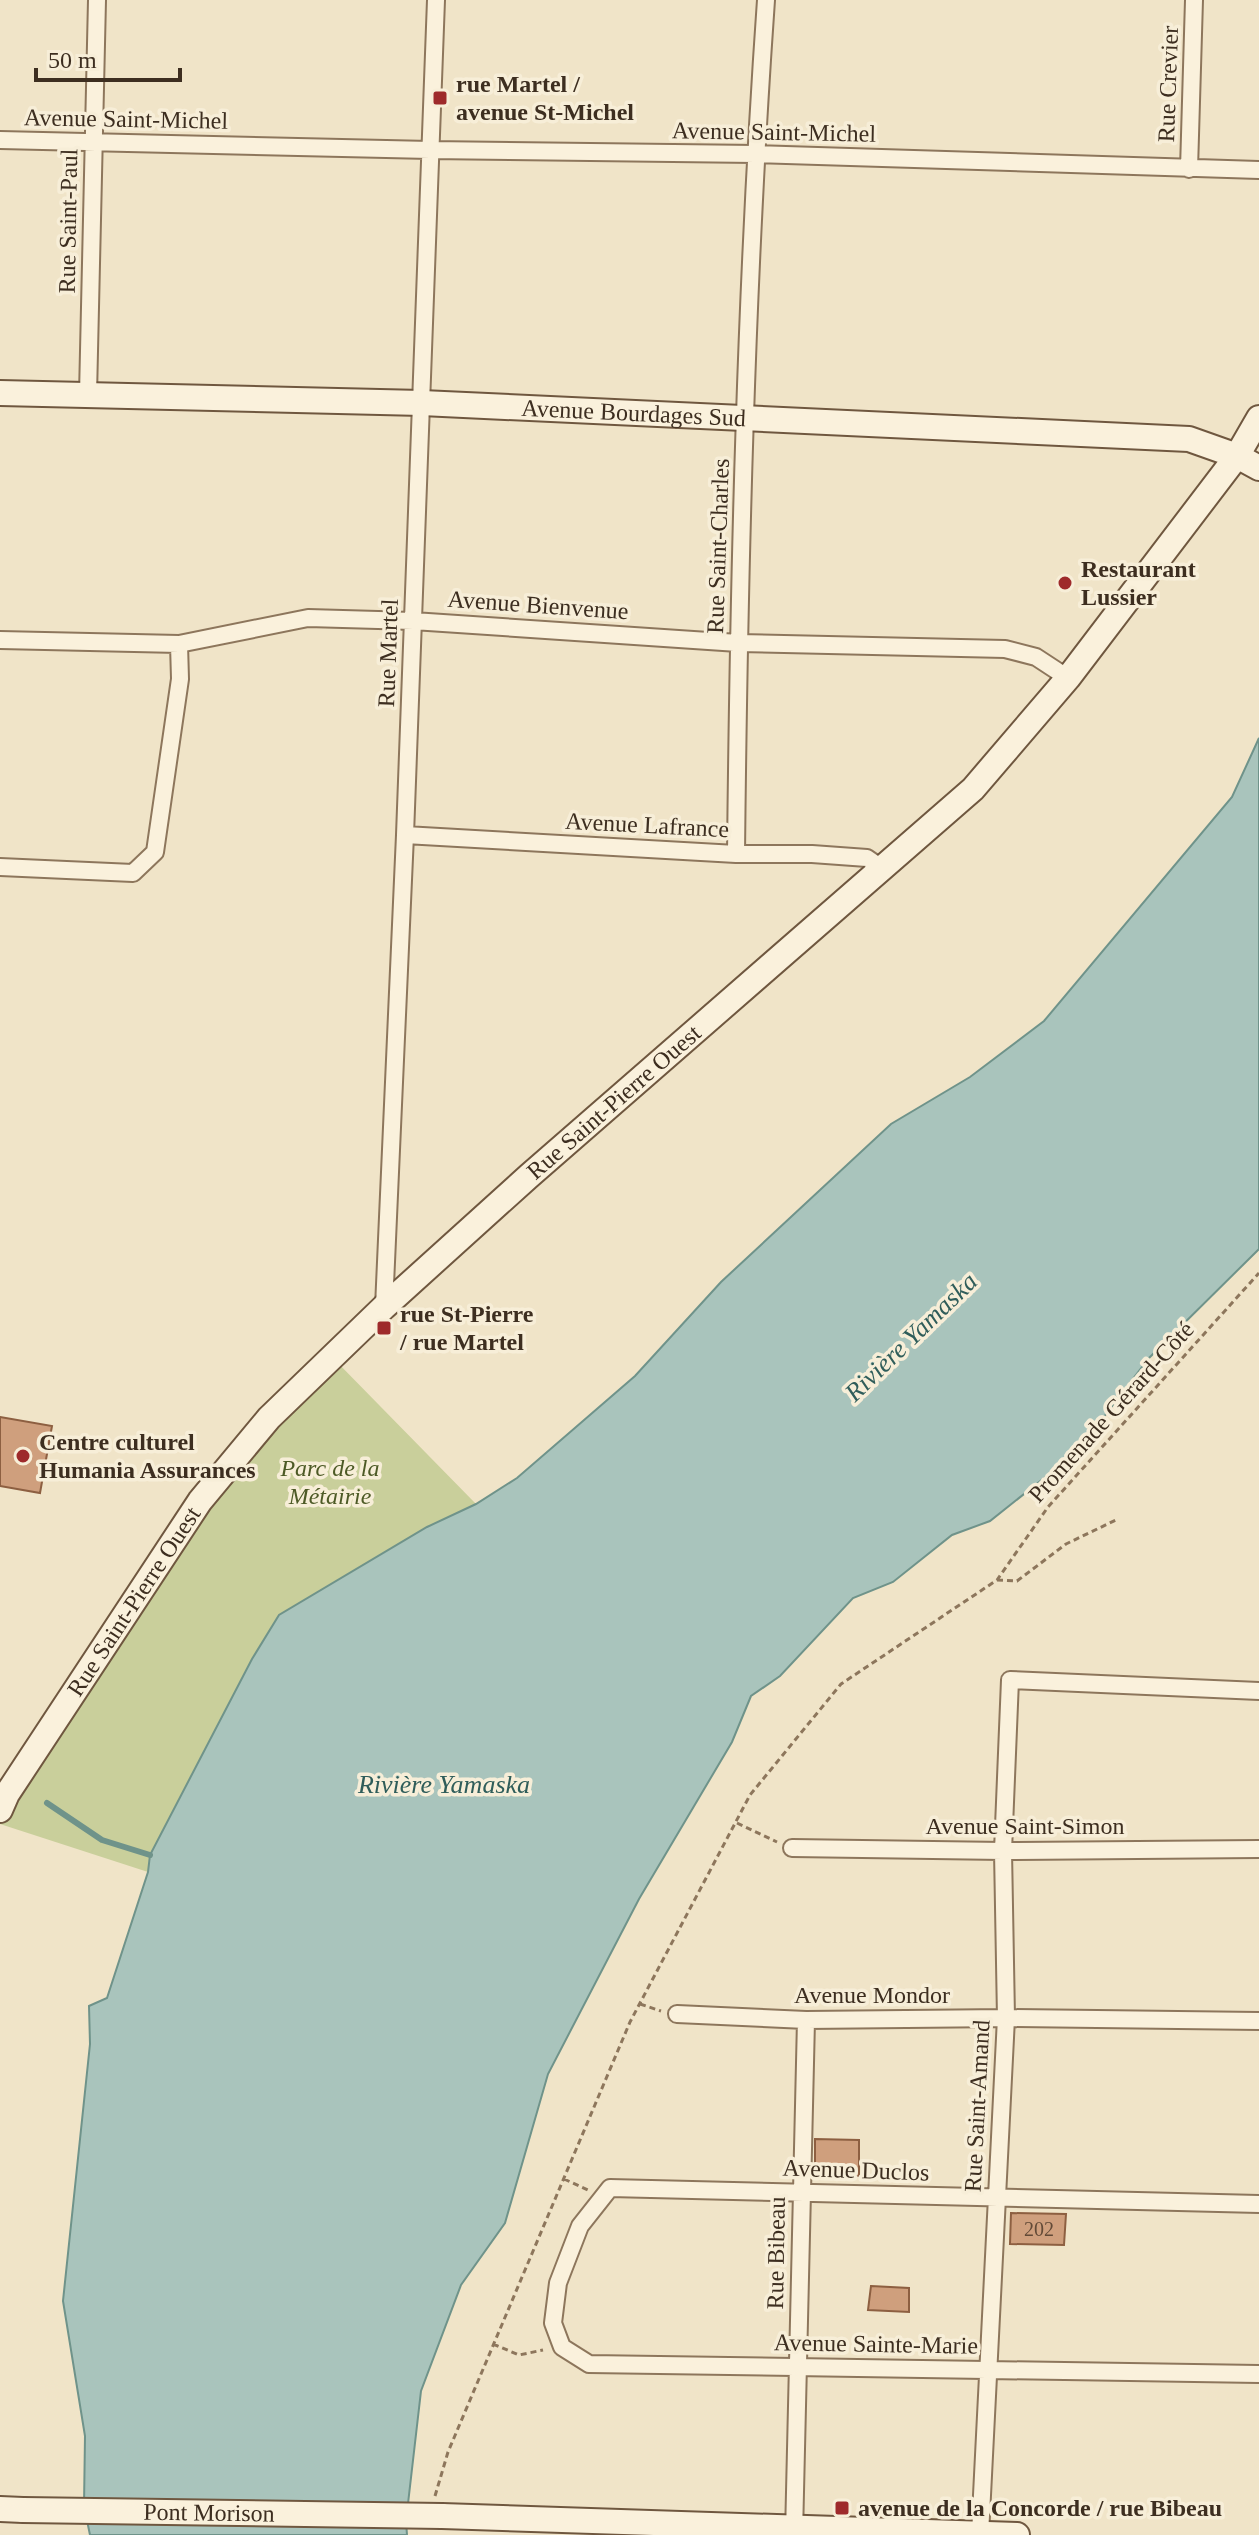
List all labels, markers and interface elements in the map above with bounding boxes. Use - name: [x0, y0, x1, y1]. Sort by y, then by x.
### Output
- street label: Rue Crevier: [1153, 25, 1183, 143]
- scale bar: [36, 32, 180, 82]
- text: 50 m: [48, 47, 97, 73]
- place label: rue Martel / avenue St-Michel: [456, 71, 634, 125]
- marker: rue Martel / avenue St-Michel: [431, 89, 449, 107]
- street label: Avenue Saint-Michel: [24, 104, 229, 134]
- street label: Avenue Saint-Michel: [672, 117, 877, 147]
- street label: Rue Saint-Paul: [54, 148, 82, 294]
- street label: Avenue Bourdages Sud: [521, 395, 747, 431]
- street label: Rue Saint-Charles: [702, 458, 734, 634]
- place label: Restaurant Lussier: [1081, 556, 1196, 610]
- marker: Restaurant Lussier: [1056, 574, 1074, 592]
- street label: Avenue Bienvenue: [447, 586, 629, 624]
- street label: Rue Martel: [373, 598, 403, 708]
- street label: Avenue Lafrance: [564, 808, 730, 842]
- street label: Rue Saint-Pierre Ouest: [522, 1019, 706, 1185]
- water label: Rivière Yamaska: [838, 1267, 983, 1408]
- place label: rue St-Pierre / rue Martel: [399, 1301, 534, 1355]
- street label: Promenade Gérard-Côté: [1023, 1316, 1199, 1508]
- marker: rue St-Pierre / rue Martel: [375, 1319, 393, 1337]
- place label: Centre culturel Humania Assurances: [39, 1429, 256, 1483]
- marker: Centre culturel Humania Assurances: [14, 1447, 32, 1465]
- park label: Parc de la Métairie: [279, 1455, 380, 1509]
- street label: Rue Saint-Pierre Ouest: [62, 1502, 206, 1701]
- water label: Rivière Yamaska: [357, 1770, 530, 1799]
- street label: Avenue Saint-Simon: [926, 1813, 1124, 1839]
- street label: Avenue Mondor: [794, 1982, 950, 2008]
- street label: Rue Saint-Amand: [960, 2019, 994, 2193]
- street label: Avenue Duclos: [782, 2154, 930, 2186]
- street label: Rue Bibeau: [762, 2196, 790, 2310]
- house number: 202: [1024, 2218, 1054, 2240]
- street label: Avenue Sainte-Marie: [774, 2329, 978, 2359]
- place label: avenue de la Concorde / rue Bibeau: [858, 2495, 1222, 2521]
- street label: Pont Morison: [143, 2499, 275, 2527]
- marker: avenue de la Concorde / rue Bibeau: [833, 2499, 851, 2517]

